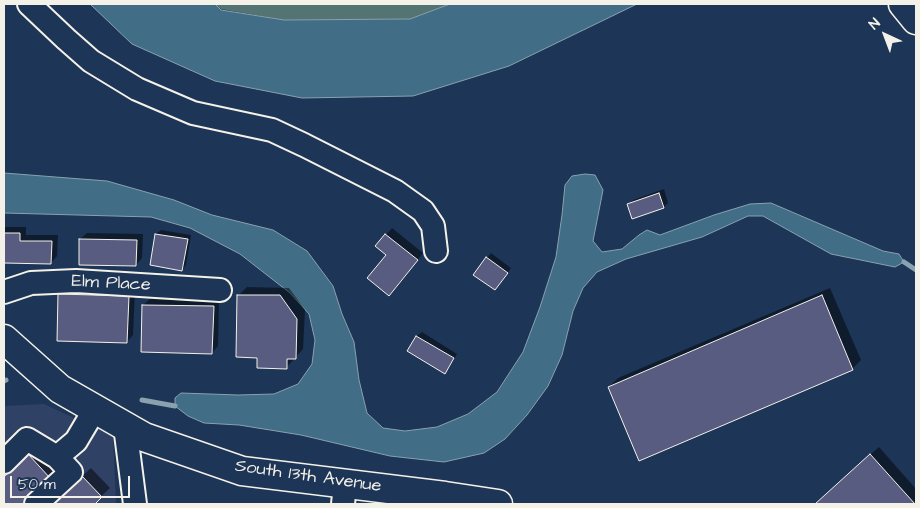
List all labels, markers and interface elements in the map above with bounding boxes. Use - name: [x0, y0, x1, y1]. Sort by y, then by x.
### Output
- north arrow: [860, 10, 910, 60]
- text: N: [865, 14, 885, 34]
- street label: Elm Place: [71, 271, 151, 297]
- street label: South 13th Avenue: [233, 456, 383, 498]
- scale bar: [12, 466, 132, 498]
- text: 50 m: [18, 474, 56, 495]

